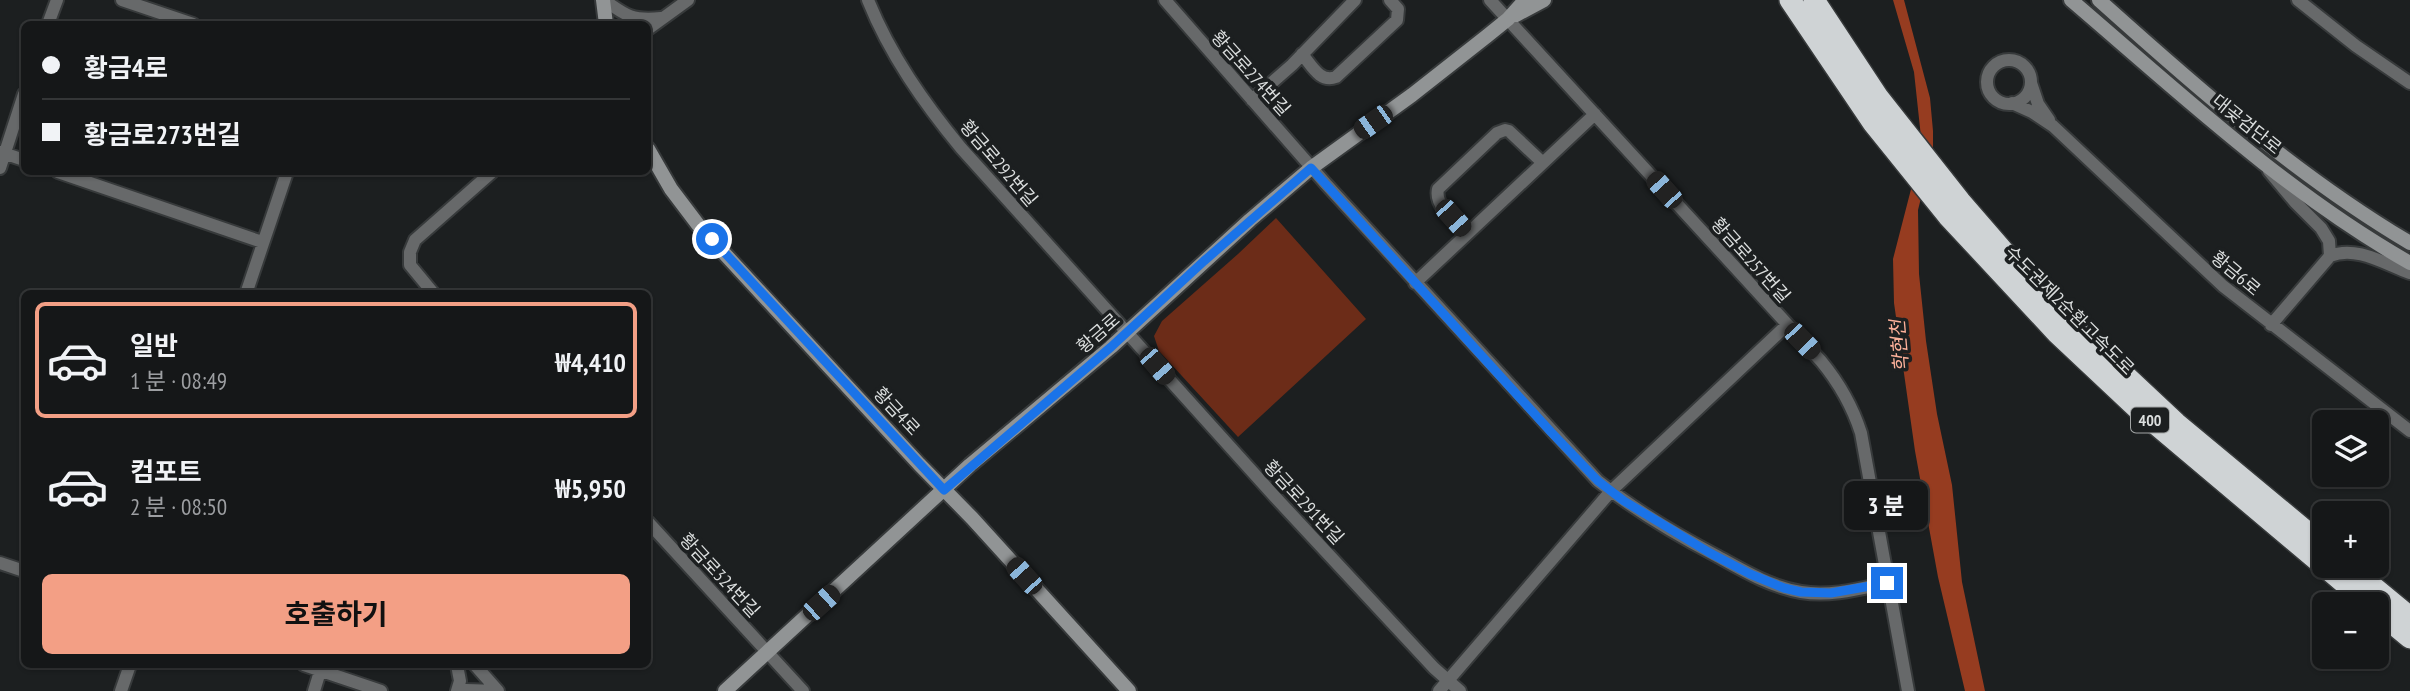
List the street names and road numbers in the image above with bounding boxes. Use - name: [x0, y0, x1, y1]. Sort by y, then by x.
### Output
- street label: 황금로274번길: [1207, 26, 1295, 120]
- street label: 대곶검단로: [2208, 89, 2286, 159]
- street label: 황금로292번길: [955, 115, 1043, 211]
- street label: 황금로257번길: [1707, 213, 1795, 307]
- street label: 수도권제2순환고속도로: [2000, 240, 2140, 380]
- street label: 황금6로: [2206, 246, 2266, 300]
- street label: 황금로: [1072, 308, 1124, 358]
- street label: 황금4로: [869, 382, 925, 440]
- road number: 400: [2131, 408, 2169, 432]
- street label: 황금로291번길: [1259, 455, 1349, 549]
- street label: 황금로324번길: [675, 528, 765, 622]

